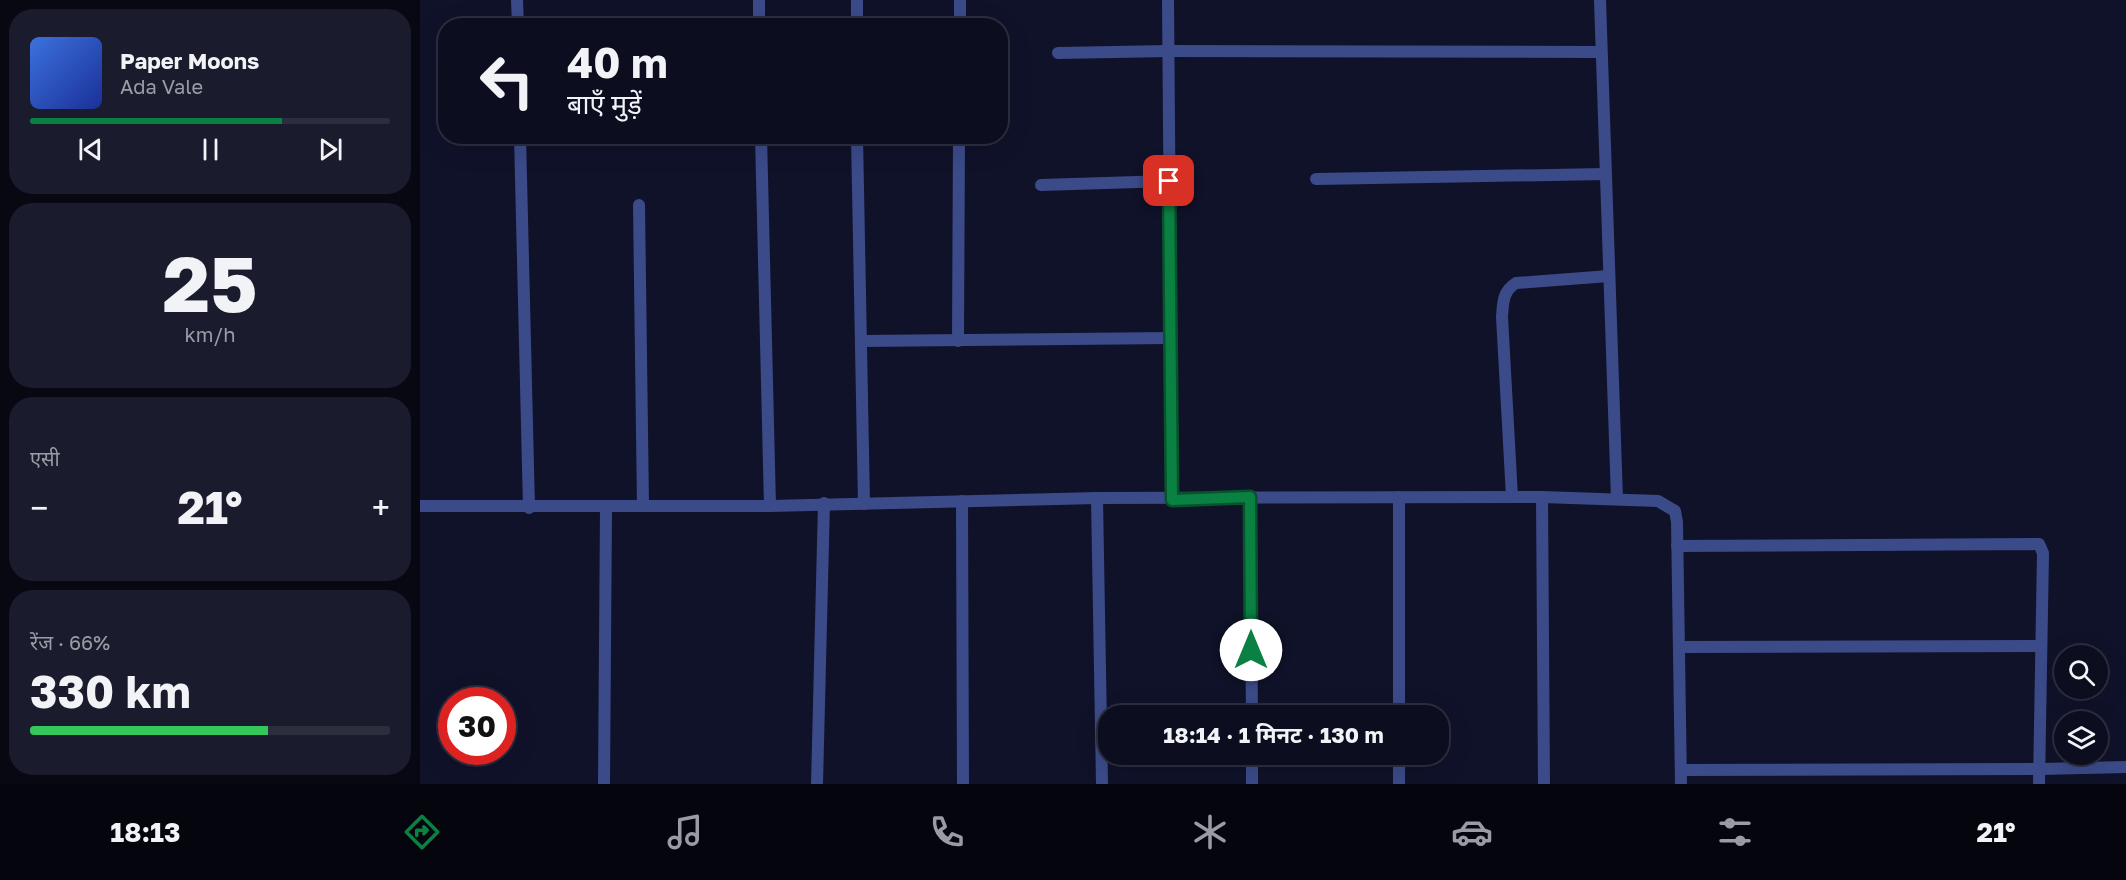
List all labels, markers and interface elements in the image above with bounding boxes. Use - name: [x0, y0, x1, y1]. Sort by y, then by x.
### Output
- text: 40 m: [567, 37, 668, 87]
- icon: left: [468, 42, 546, 120]
- text: Paper Moons: [120, 47, 259, 74]
- text: Ada Vale: [120, 74, 203, 98]
- text: बाएँ मुड़ें: [567, 88, 642, 120]
- icon: previous: [74, 133, 107, 166]
- icon: pause: [194, 133, 227, 166]
- icon: next: [314, 133, 347, 166]
- pin: [1143, 155, 1194, 206]
- icon: arrive: [1152, 164, 1185, 197]
- text: 25: [162, 236, 258, 329]
- text: km/h: [185, 322, 235, 346]
- text: एसी: [30, 446, 60, 470]
- text: 21°: [177, 480, 243, 534]
- text: −: [30, 488, 48, 527]
- text: +: [372, 488, 390, 527]
- position arrow: [1219, 618, 1283, 682]
- text: रेंज · 66%: [30, 630, 110, 654]
- map controls: [2054, 645, 2108, 765]
- button: search: [2054, 645, 2108, 699]
- text: 330 km: [30, 664, 191, 718]
- speed limit sign: 30: [438, 687, 516, 765]
- button: layers: [2054, 711, 2108, 765]
- text: 18:14 · 1 मिनट · 130 m: [1163, 721, 1384, 748]
- icon: directions: [401, 811, 443, 853]
- icon: music: [664, 811, 706, 853]
- icon: phone: [926, 811, 968, 853]
- icon: climate: [1189, 811, 1231, 853]
- icon: car: [1451, 811, 1493, 853]
- icon: filters: [1714, 811, 1756, 853]
- text: 18:13: [110, 816, 180, 848]
- text: 21°: [1977, 816, 2016, 848]

